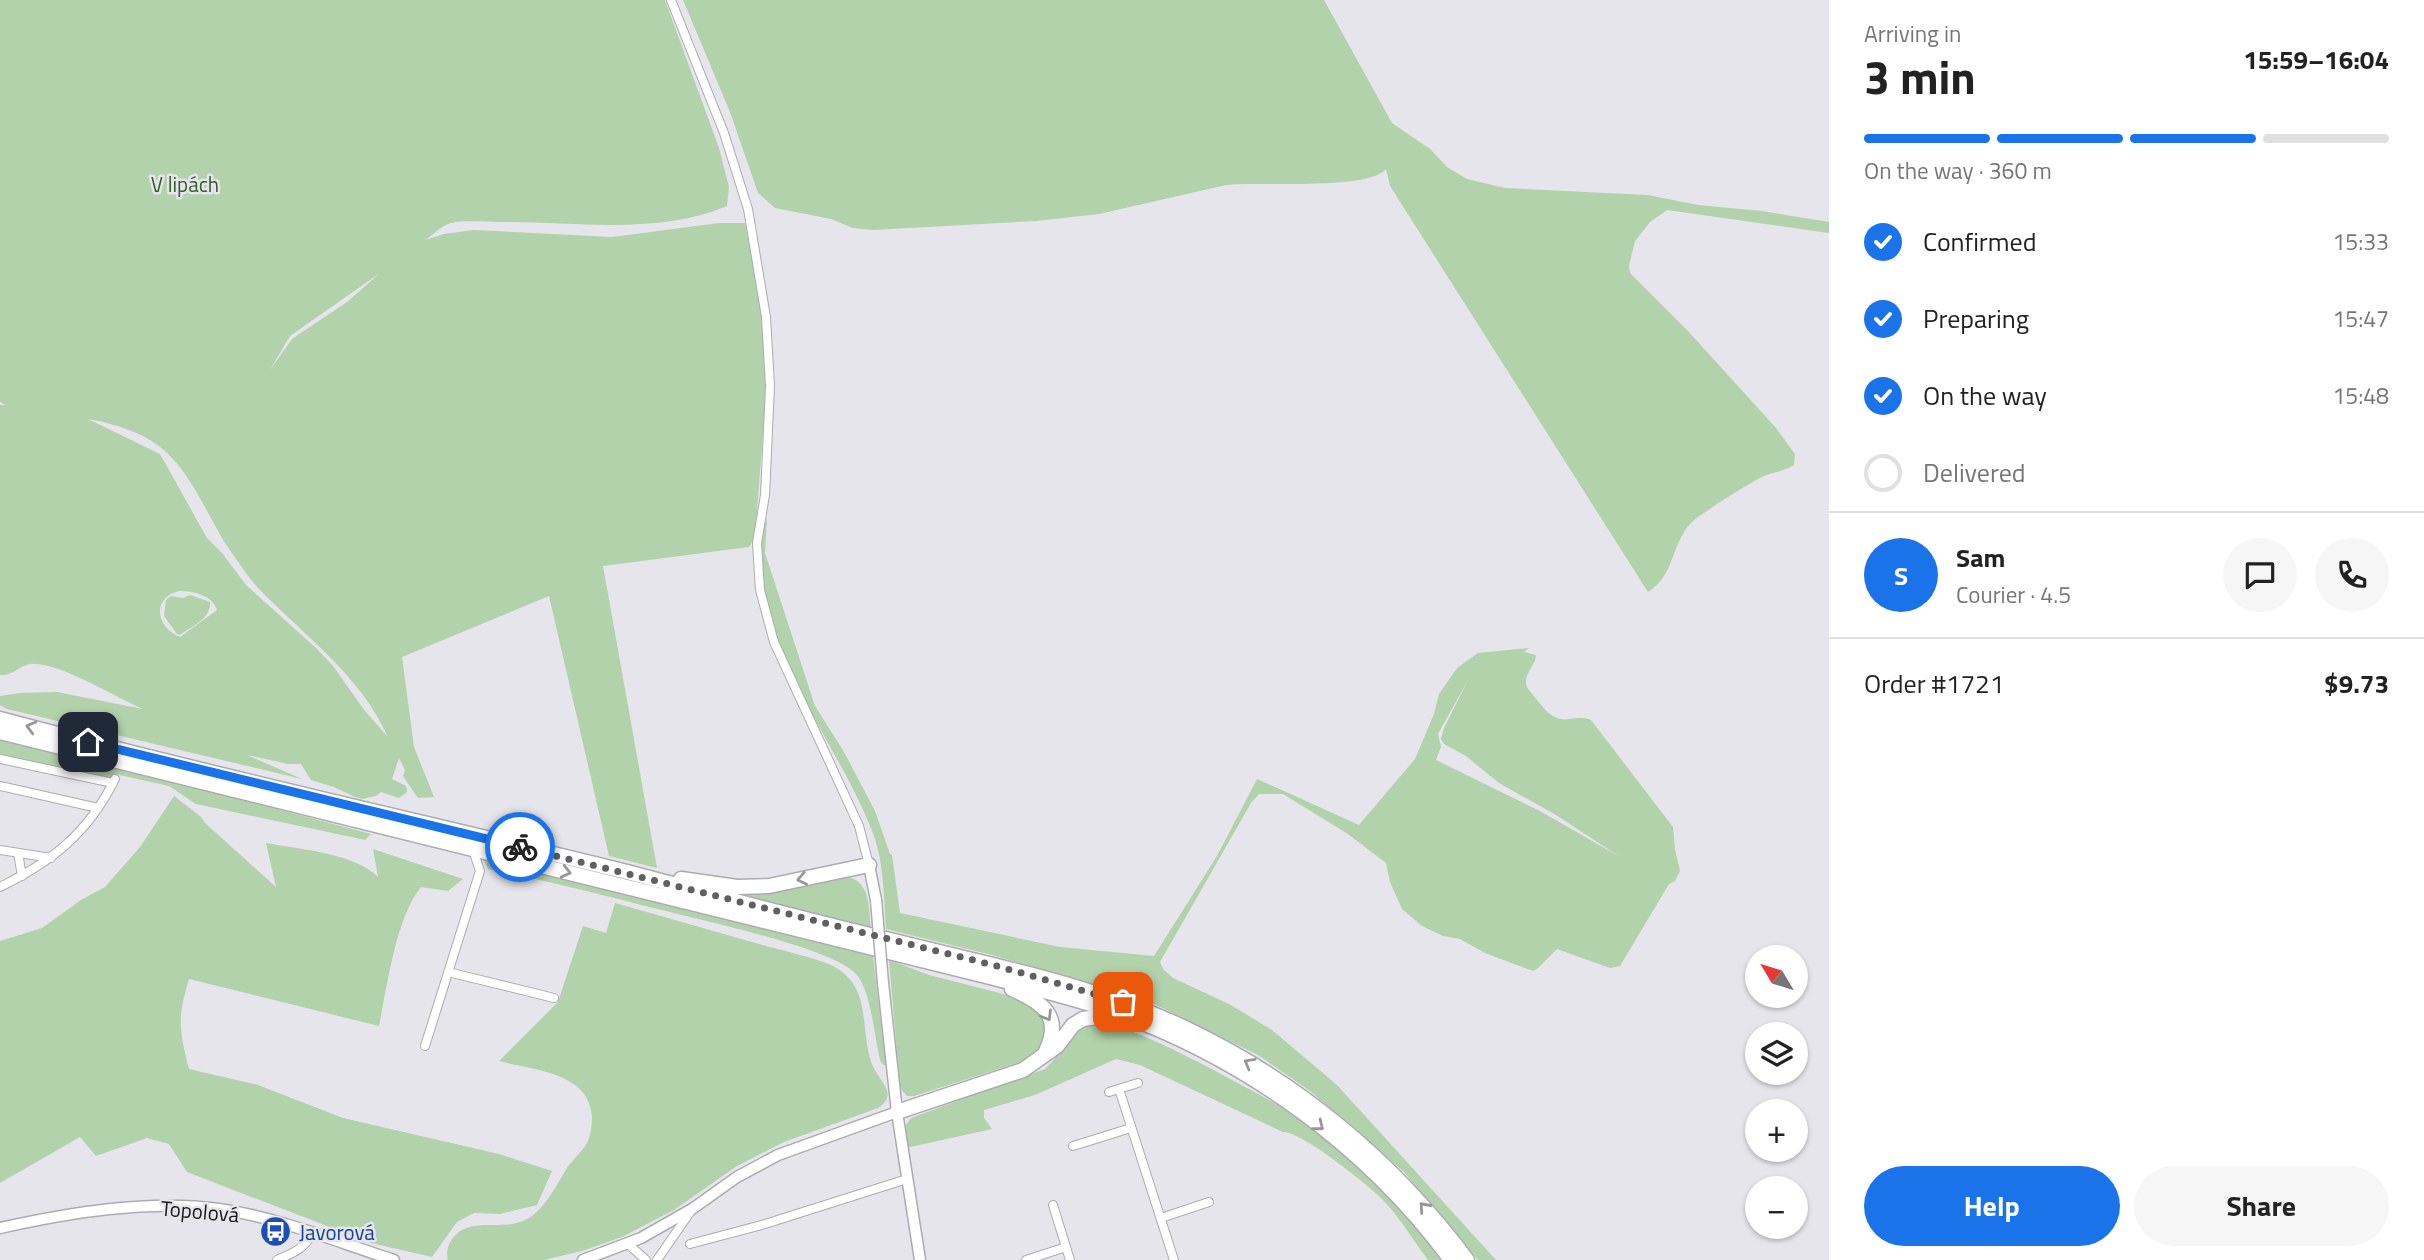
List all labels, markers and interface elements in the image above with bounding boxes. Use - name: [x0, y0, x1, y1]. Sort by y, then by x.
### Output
- text: Arriving in: [1864, 16, 1961, 51]
- text: 15:59–16:04: [2243, 40, 2389, 79]
- text: 3 min: [1864, 42, 1976, 112]
- text: On the way · 360 m: [1864, 153, 2052, 188]
- park label: V lipách: [151, 168, 219, 200]
- text: Confirmed: [1923, 222, 2037, 261]
- icon: check: [1864, 223, 1902, 261]
- text: 15:33: [2332, 224, 2389, 259]
- text: Preparing: [1923, 299, 2029, 338]
- icon: check: [1864, 300, 1902, 338]
- text: 15:47: [2332, 301, 2389, 336]
- text: On the way: [1923, 376, 2047, 415]
- icon: check: [1864, 377, 1902, 415]
- text: 15:48: [2332, 378, 2389, 413]
- text: Delivered: [1923, 453, 2026, 492]
- text: Sam: [1956, 538, 2005, 577]
- button: chat: [2223, 538, 2297, 612]
- button: phone: [2315, 538, 2389, 612]
- text: S: [1894, 556, 1908, 595]
- text: Courier · 4.5: [1956, 577, 2071, 612]
- text: Order #1721: [1864, 664, 2004, 703]
- text: $9.73: [2324, 664, 2389, 703]
- pin: [58, 712, 118, 772]
- one-way arrow: [25, 721, 37, 735]
- icon: home: [69, 723, 107, 761]
- courier: [485, 812, 555, 882]
- icon: bike: [501, 828, 539, 866]
- one-way arrow: [560, 864, 572, 879]
- one-way arrow: [796, 871, 808, 886]
- north arrow: [1745, 945, 1808, 1008]
- map controls: [1745, 945, 1808, 1239]
- pin: [1093, 972, 1153, 1032]
- icon: bag: [1104, 983, 1142, 1021]
- one-way arrow: [1039, 1008, 1052, 1021]
- button: layers: [1745, 1022, 1808, 1085]
- one-way arrow: [1244, 1058, 1256, 1071]
- button: +: [1745, 1099, 1808, 1162]
- one-way arrow: [1312, 1117, 1324, 1130]
- button: Help: [1864, 1166, 2120, 1246]
- button: Share: [2134, 1166, 2389, 1246]
- button: −: [1745, 1176, 1808, 1239]
- street label: Topolová: [159, 1192, 241, 1230]
- one-way arrow: [1420, 1202, 1432, 1215]
- bus stop icon: Javorová: [259, 1215, 293, 1249]
- place label: Javorová: [299, 1216, 375, 1248]

